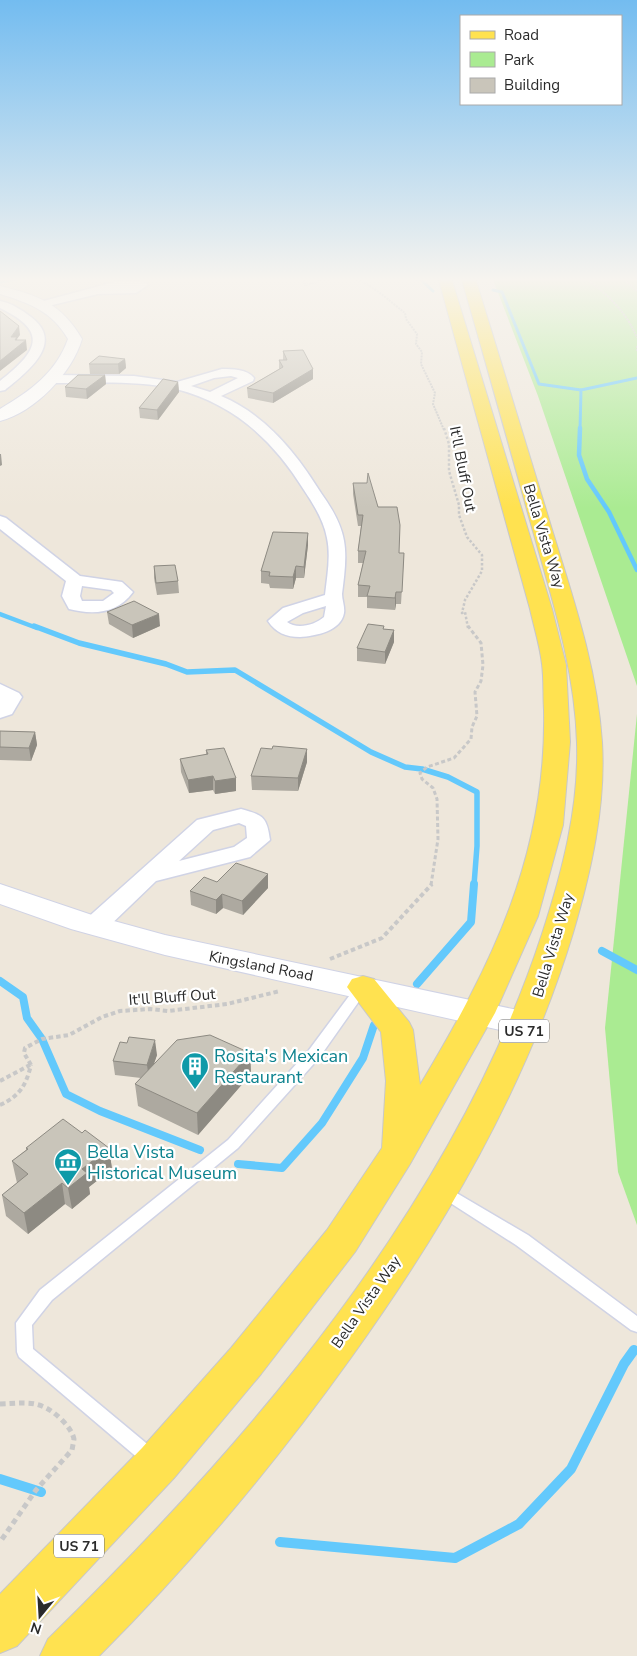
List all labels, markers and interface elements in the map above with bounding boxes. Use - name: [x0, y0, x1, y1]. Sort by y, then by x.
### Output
- legend: [460, 15, 622, 105]
- text: Road: [504, 25, 539, 45]
- text: Park: [504, 50, 534, 70]
- text: Building: [504, 75, 560, 95]
- street label: It'll Bluff Out: [445, 424, 481, 514]
- street label: Bella Vista Way: [519, 481, 569, 591]
- street label: Bella Vista Way: [528, 890, 578, 1000]
- street label: Kingsland Road: [207, 946, 315, 986]
- street label: It'll Bluff Out: [128, 984, 217, 1010]
- road number: US 71: [499, 1019, 549, 1042]
- place label: Rosita's Mexican Restaurant: [214, 1044, 348, 1089]
- building icon: Rosita's Mexican Restaurant: [180, 1051, 210, 1090]
- place label: Bella Vista Historical Museum: [87, 1140, 237, 1185]
- museum icon: Bella Vista Historical Museum: [53, 1147, 83, 1186]
- street label: Bella Vista Way: [327, 1252, 405, 1352]
- road number: US 71: [54, 1534, 104, 1558]
- north arrow: [15, 1591, 65, 1641]
- text: N: [28, 1617, 44, 1639]

